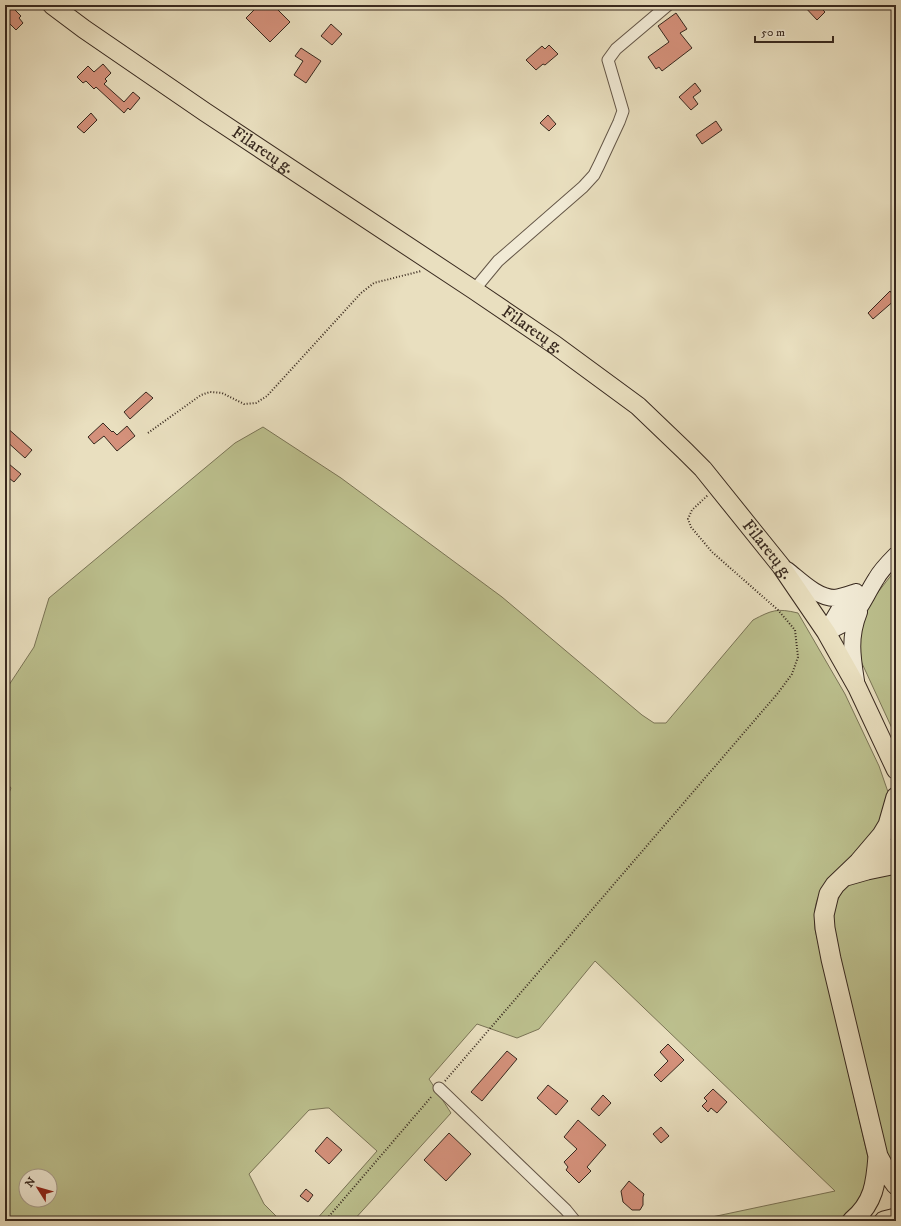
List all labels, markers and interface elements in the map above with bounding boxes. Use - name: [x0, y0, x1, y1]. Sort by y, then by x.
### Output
- scale bar: [755, 18, 833, 44]
- text: 50 m: [761, 25, 785, 40]
- street label: Filaretų g.: [227, 122, 298, 179]
- street label: Filaretų g.: [497, 301, 568, 359]
- street label: Filaretų g.: [737, 515, 798, 584]
- north arrow: [18, 1168, 58, 1208]
- text: N: [23, 1175, 39, 1190]

